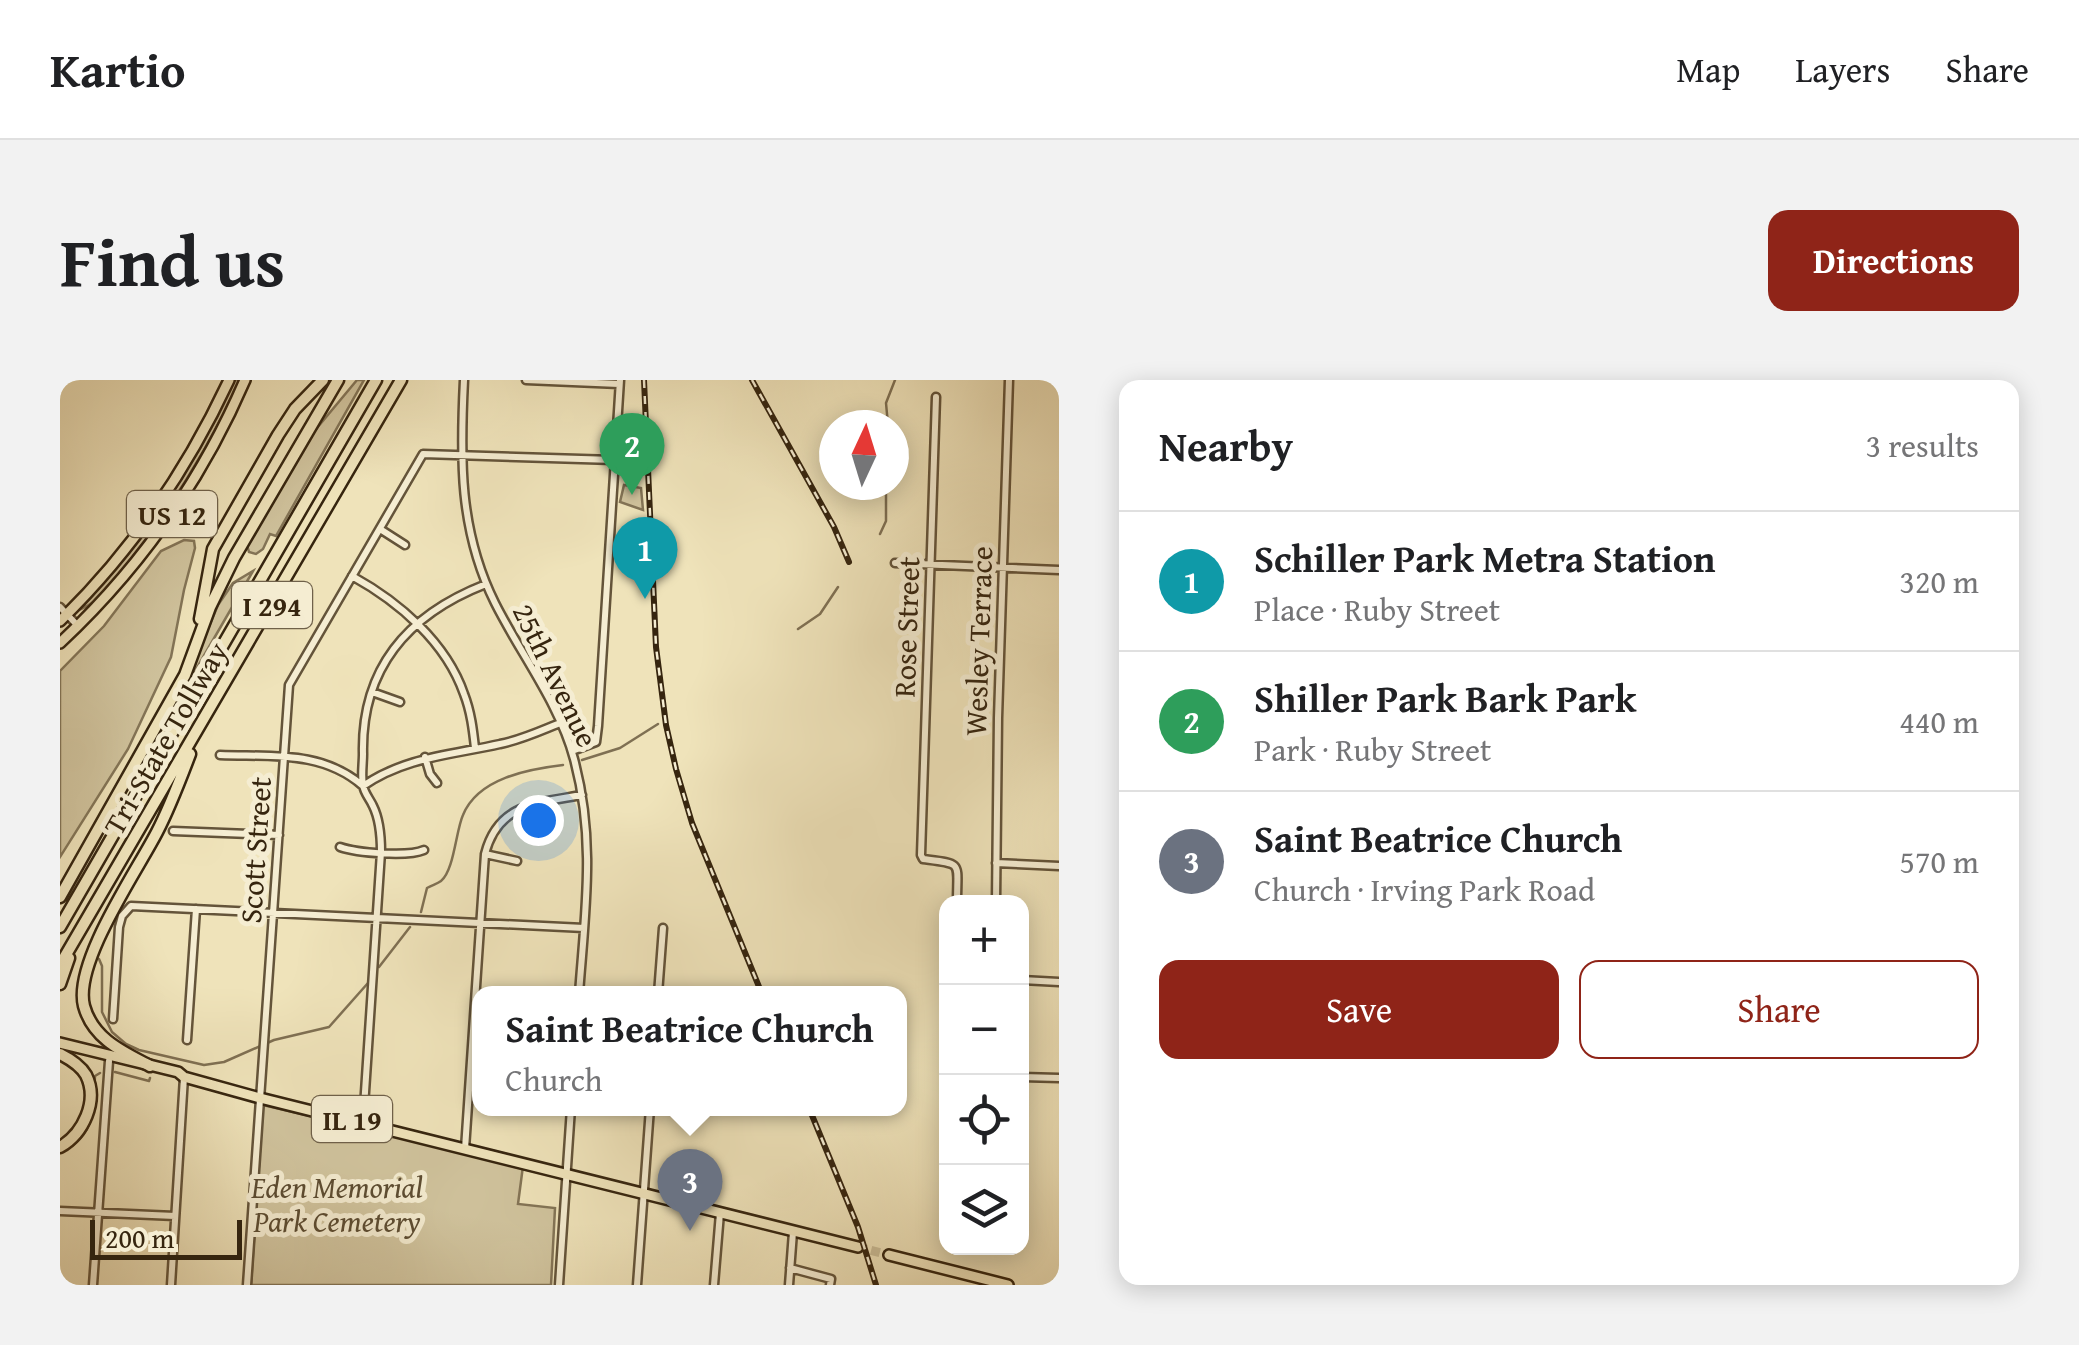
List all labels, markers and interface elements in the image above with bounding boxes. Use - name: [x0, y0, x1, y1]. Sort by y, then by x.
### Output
- text: Kartio: [50, 34, 186, 105]
- text: Map: [1676, 44, 1740, 95]
- text: Layers: [1795, 44, 1890, 95]
- text: Share: [1945, 44, 2029, 95]
- text: Find us: [60, 209, 285, 312]
- button: Directions: [1768, 210, 2019, 311]
- north arrow: [819, 410, 909, 500]
- pin: 2: [600, 412, 664, 495]
- text: Nearby: [1159, 415, 1293, 476]
- text: 3 results: [1866, 422, 1979, 469]
- road number: US 12: [127, 491, 217, 537]
- pin: 1: [612, 516, 678, 599]
- text: Schiller Park Metra Station: [1254, 530, 1716, 586]
- street label: Wesley Terrace: [953, 545, 1003, 737]
- street label: Rose Street: [882, 555, 930, 698]
- text: 1: [1183, 558, 1200, 605]
- text: 320 m: [1900, 558, 1979, 605]
- road number: I 294: [232, 582, 312, 628]
- text: Place · Ruby Street: [1254, 586, 1500, 633]
- street label: 25th Avenue: [502, 596, 610, 754]
- street label: Tri-State Tollway: [92, 633, 238, 843]
- text: Shiller Park Bark Park: [1254, 670, 1636, 726]
- text: 2: [1183, 698, 1200, 745]
- text: 440 m: [1900, 698, 1979, 745]
- text: Park · Ruby Street: [1254, 726, 1491, 773]
- street label: Scott Street: [228, 775, 282, 925]
- your location: [513, 795, 564, 846]
- text: Saint Beatrice Church: [1254, 810, 1622, 866]
- text: 3: [1183, 838, 1200, 885]
- text: 570 m: [1900, 838, 1979, 885]
- text: Church · Irving Park Road: [1254, 866, 1595, 913]
- map controls: [939, 895, 1029, 1255]
- button: +: [939, 895, 1029, 985]
- button: Save: [1159, 960, 1559, 1059]
- button: Share: [1579, 960, 1979, 1059]
- button: −: [939, 985, 1029, 1075]
- popup: [472, 986, 907, 1116]
- text: Saint Beatrice Church: [505, 1000, 874, 1056]
- text: Church: [505, 1056, 602, 1103]
- button: locate: [939, 1075, 1029, 1165]
- road number: IL 19: [312, 1096, 392, 1142]
- pin: 3: [658, 1148, 722, 1231]
- park label: Eden Memorial Park Cemetery: [250, 1165, 423, 1243]
- button: layers: [939, 1165, 1029, 1255]
- scale bar: [90, 1215, 242, 1260]
- text: 200 m: [105, 1217, 174, 1258]

